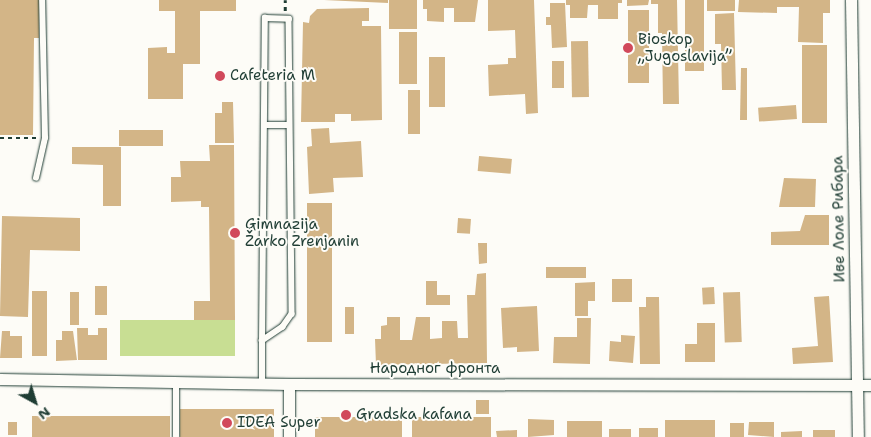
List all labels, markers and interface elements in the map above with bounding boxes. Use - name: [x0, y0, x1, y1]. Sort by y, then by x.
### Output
- place label: Bioskop „Jugoslavija”: [638, 30, 732, 65]
- marker: Bioskop „Jugoslavija”: [622, 42, 634, 54]
- place label: Cafeteria M: [230, 67, 315, 85]
- marker: Cafeteria M: [214, 70, 226, 82]
- street label: Иве Лоле Рибара: [829, 155, 849, 283]
- place label: Gimnazija Žarko Zrenjanin: [245, 215, 359, 250]
- marker: Gimnazija Žarko Zrenjanin: [229, 227, 241, 239]
- street label: Народног фронта: [370, 360, 500, 378]
- north arrow: [10, 377, 60, 427]
- text: N: [34, 403, 54, 424]
- place label: Gradska kafana: [356, 406, 472, 424]
- marker: Gradska kafana: [340, 409, 352, 421]
- place label: IDEA Super: [237, 414, 321, 432]
- marker: IDEA Super: [221, 417, 233, 429]

